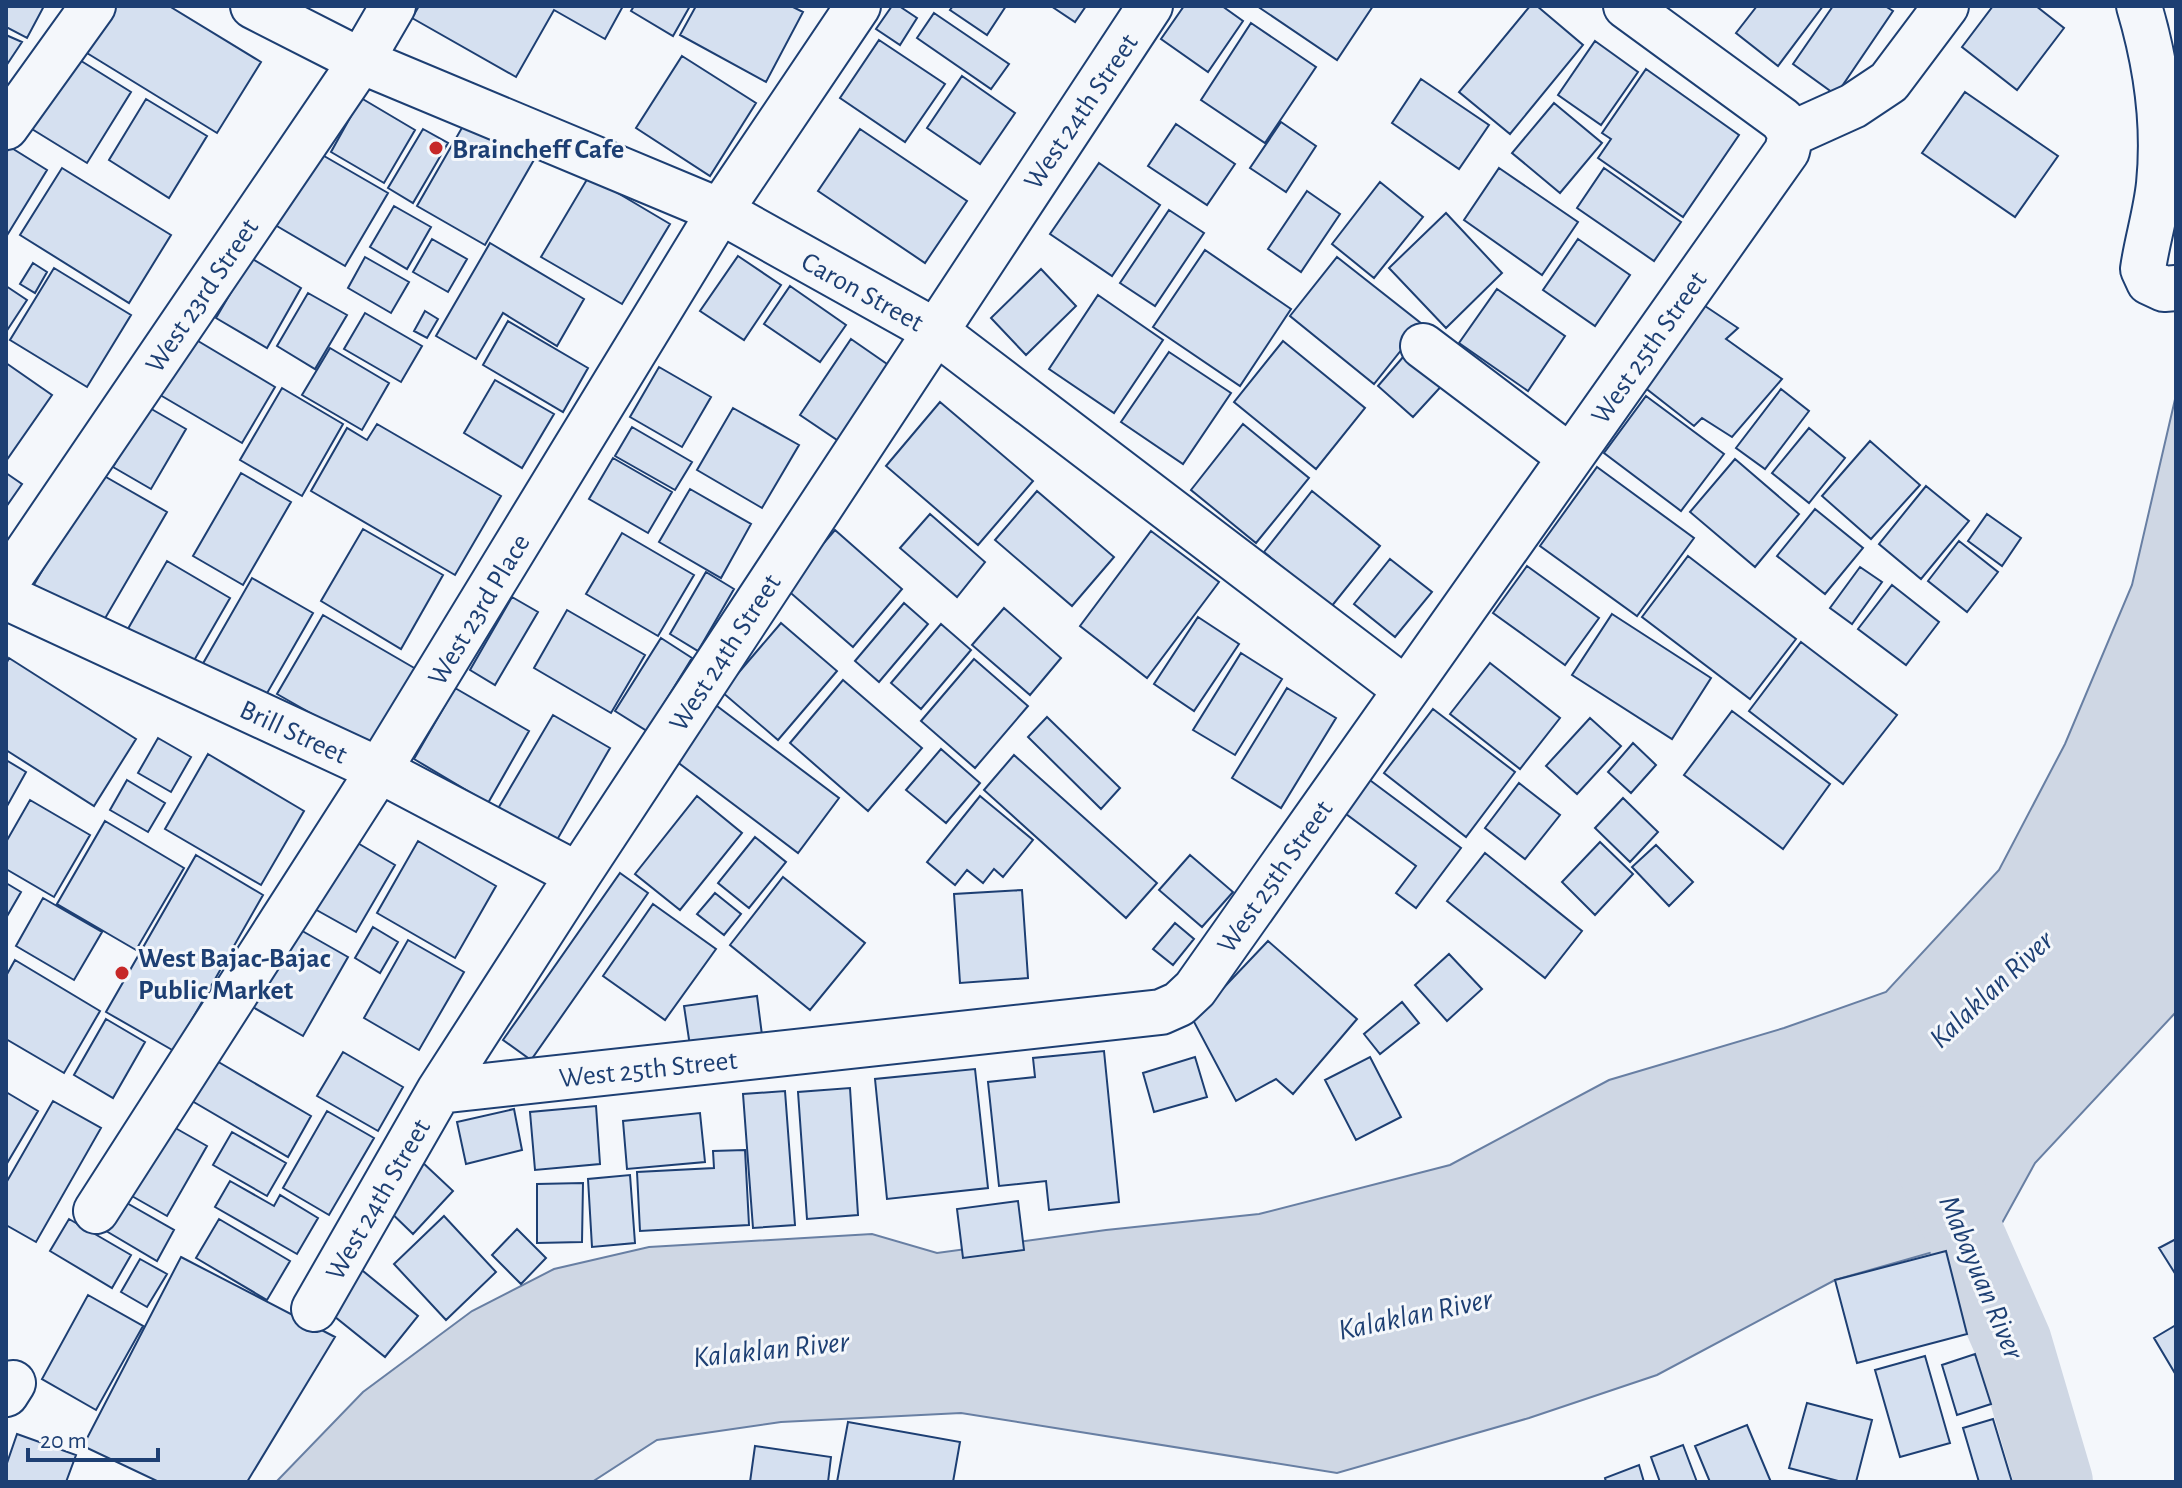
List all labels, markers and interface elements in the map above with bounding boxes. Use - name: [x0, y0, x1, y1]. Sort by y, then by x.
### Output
- street label: West 24th Street: [1019, 29, 1144, 195]
- place label: Braincheff Cafe: [452, 136, 624, 164]
- marker: Braincheff Cafe: [427, 139, 445, 157]
- street label: West 23rd Street: [141, 214, 264, 378]
- street label: Caron Street: [796, 248, 928, 338]
- street label: West 25th Street: [1587, 267, 1712, 430]
- street label: West 23rd Place: [424, 529, 536, 691]
- street label: West 24th Street: [665, 570, 787, 737]
- street label: Brill Street: [235, 696, 351, 770]
- street label: West 25th Street: [1213, 796, 1338, 959]
- water label: Kalaklan River: [1924, 924, 2060, 1054]
- place label: West Bajac-Bajac Public Market: [138, 945, 331, 1005]
- marker: West Bajac-Bajac Public Market: [113, 964, 131, 982]
- street label: West 25th Street: [558, 1047, 739, 1093]
- street label: West 24th Street: [321, 1115, 436, 1285]
- water label: Mabayuan River: [1933, 1191, 2029, 1365]
- water label: Kalaklan River: [1335, 1284, 1496, 1346]
- water label: Kalaklan River: [692, 1327, 852, 1373]
- scale bar: [28, 1412, 158, 1462]
- text: 20 m: [40, 1429, 87, 1453]

